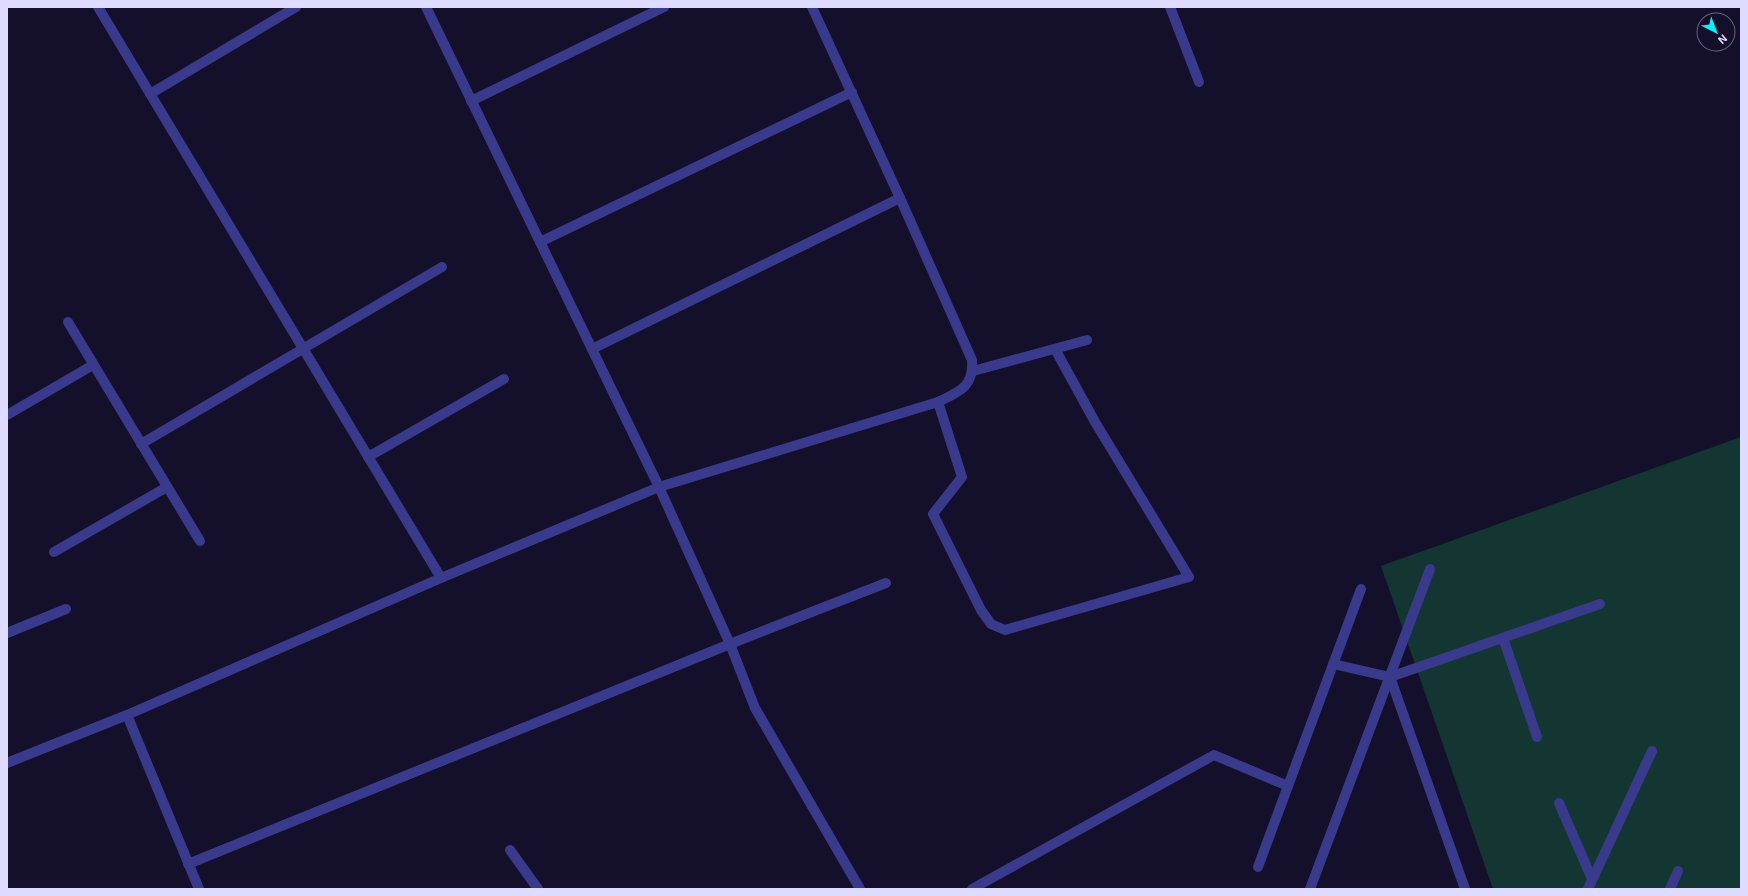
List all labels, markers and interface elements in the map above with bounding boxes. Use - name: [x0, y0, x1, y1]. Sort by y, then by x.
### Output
- north arrow: [1696, 12, 1736, 52]
- text: N: [1716, 32, 1730, 47]

